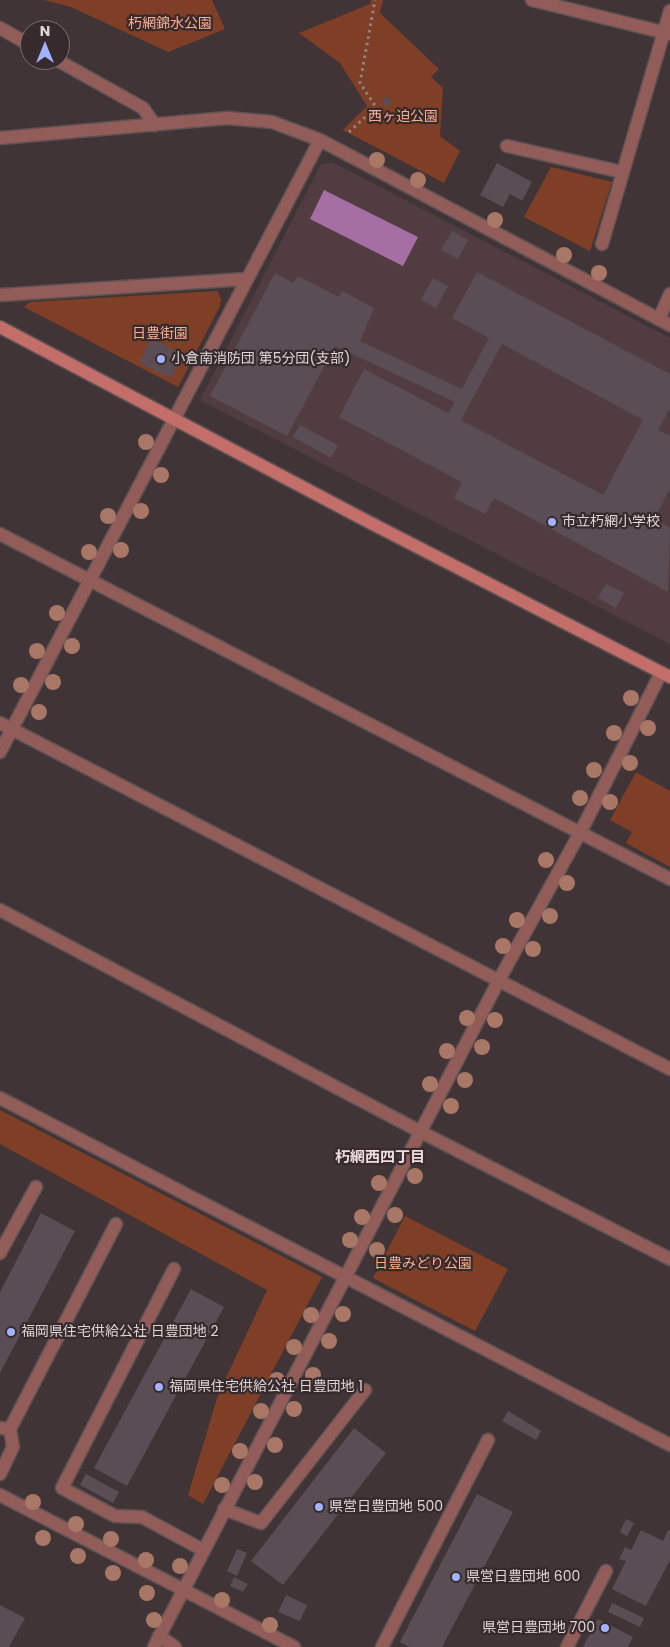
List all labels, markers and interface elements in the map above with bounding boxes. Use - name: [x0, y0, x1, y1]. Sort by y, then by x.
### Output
- park label: 朽網錦水公園: [128, 16, 212, 32]
- north arrow: [20, 20, 70, 70]
- text: N: [40, 21, 50, 41]
- park label: 西ヶ迫公園: [368, 109, 438, 125]
- park label: 日豊街園: [132, 326, 188, 342]
- place label: 小倉南消防団 第5分団(支部): [171, 351, 350, 367]
- marker: 小倉南消防団 第5分団(支部): [155, 353, 167, 365]
- place label: 市立朽網小学校: [562, 514, 660, 530]
- marker: 市立朽網小学校: [546, 516, 558, 528]
- district label: 朽網西四丁目: [335, 1149, 425, 1167]
- park label: 日豊みどり公園: [374, 1256, 472, 1272]
- place label: 福岡県住宅供給公社 日豊団地 2: [21, 1324, 219, 1340]
- marker: 福岡県住宅供給公社 日豊団地 2: [5, 1326, 17, 1338]
- place label: 福岡県住宅供給公社 日豊団地 1: [169, 1379, 363, 1395]
- marker: 福岡県住宅供給公社 日豊団地 1: [153, 1381, 165, 1393]
- place label: 県営日豊団地 500: [329, 1499, 443, 1515]
- marker: 県営日豊団地 500: [313, 1501, 325, 1513]
- place label: 県営日豊団地 600: [466, 1569, 580, 1585]
- marker: 県営日豊団地 600: [450, 1571, 462, 1583]
- place label: 県営日豊団地 700: [482, 1620, 595, 1636]
- marker: 県営日豊団地 700: [599, 1622, 611, 1634]

